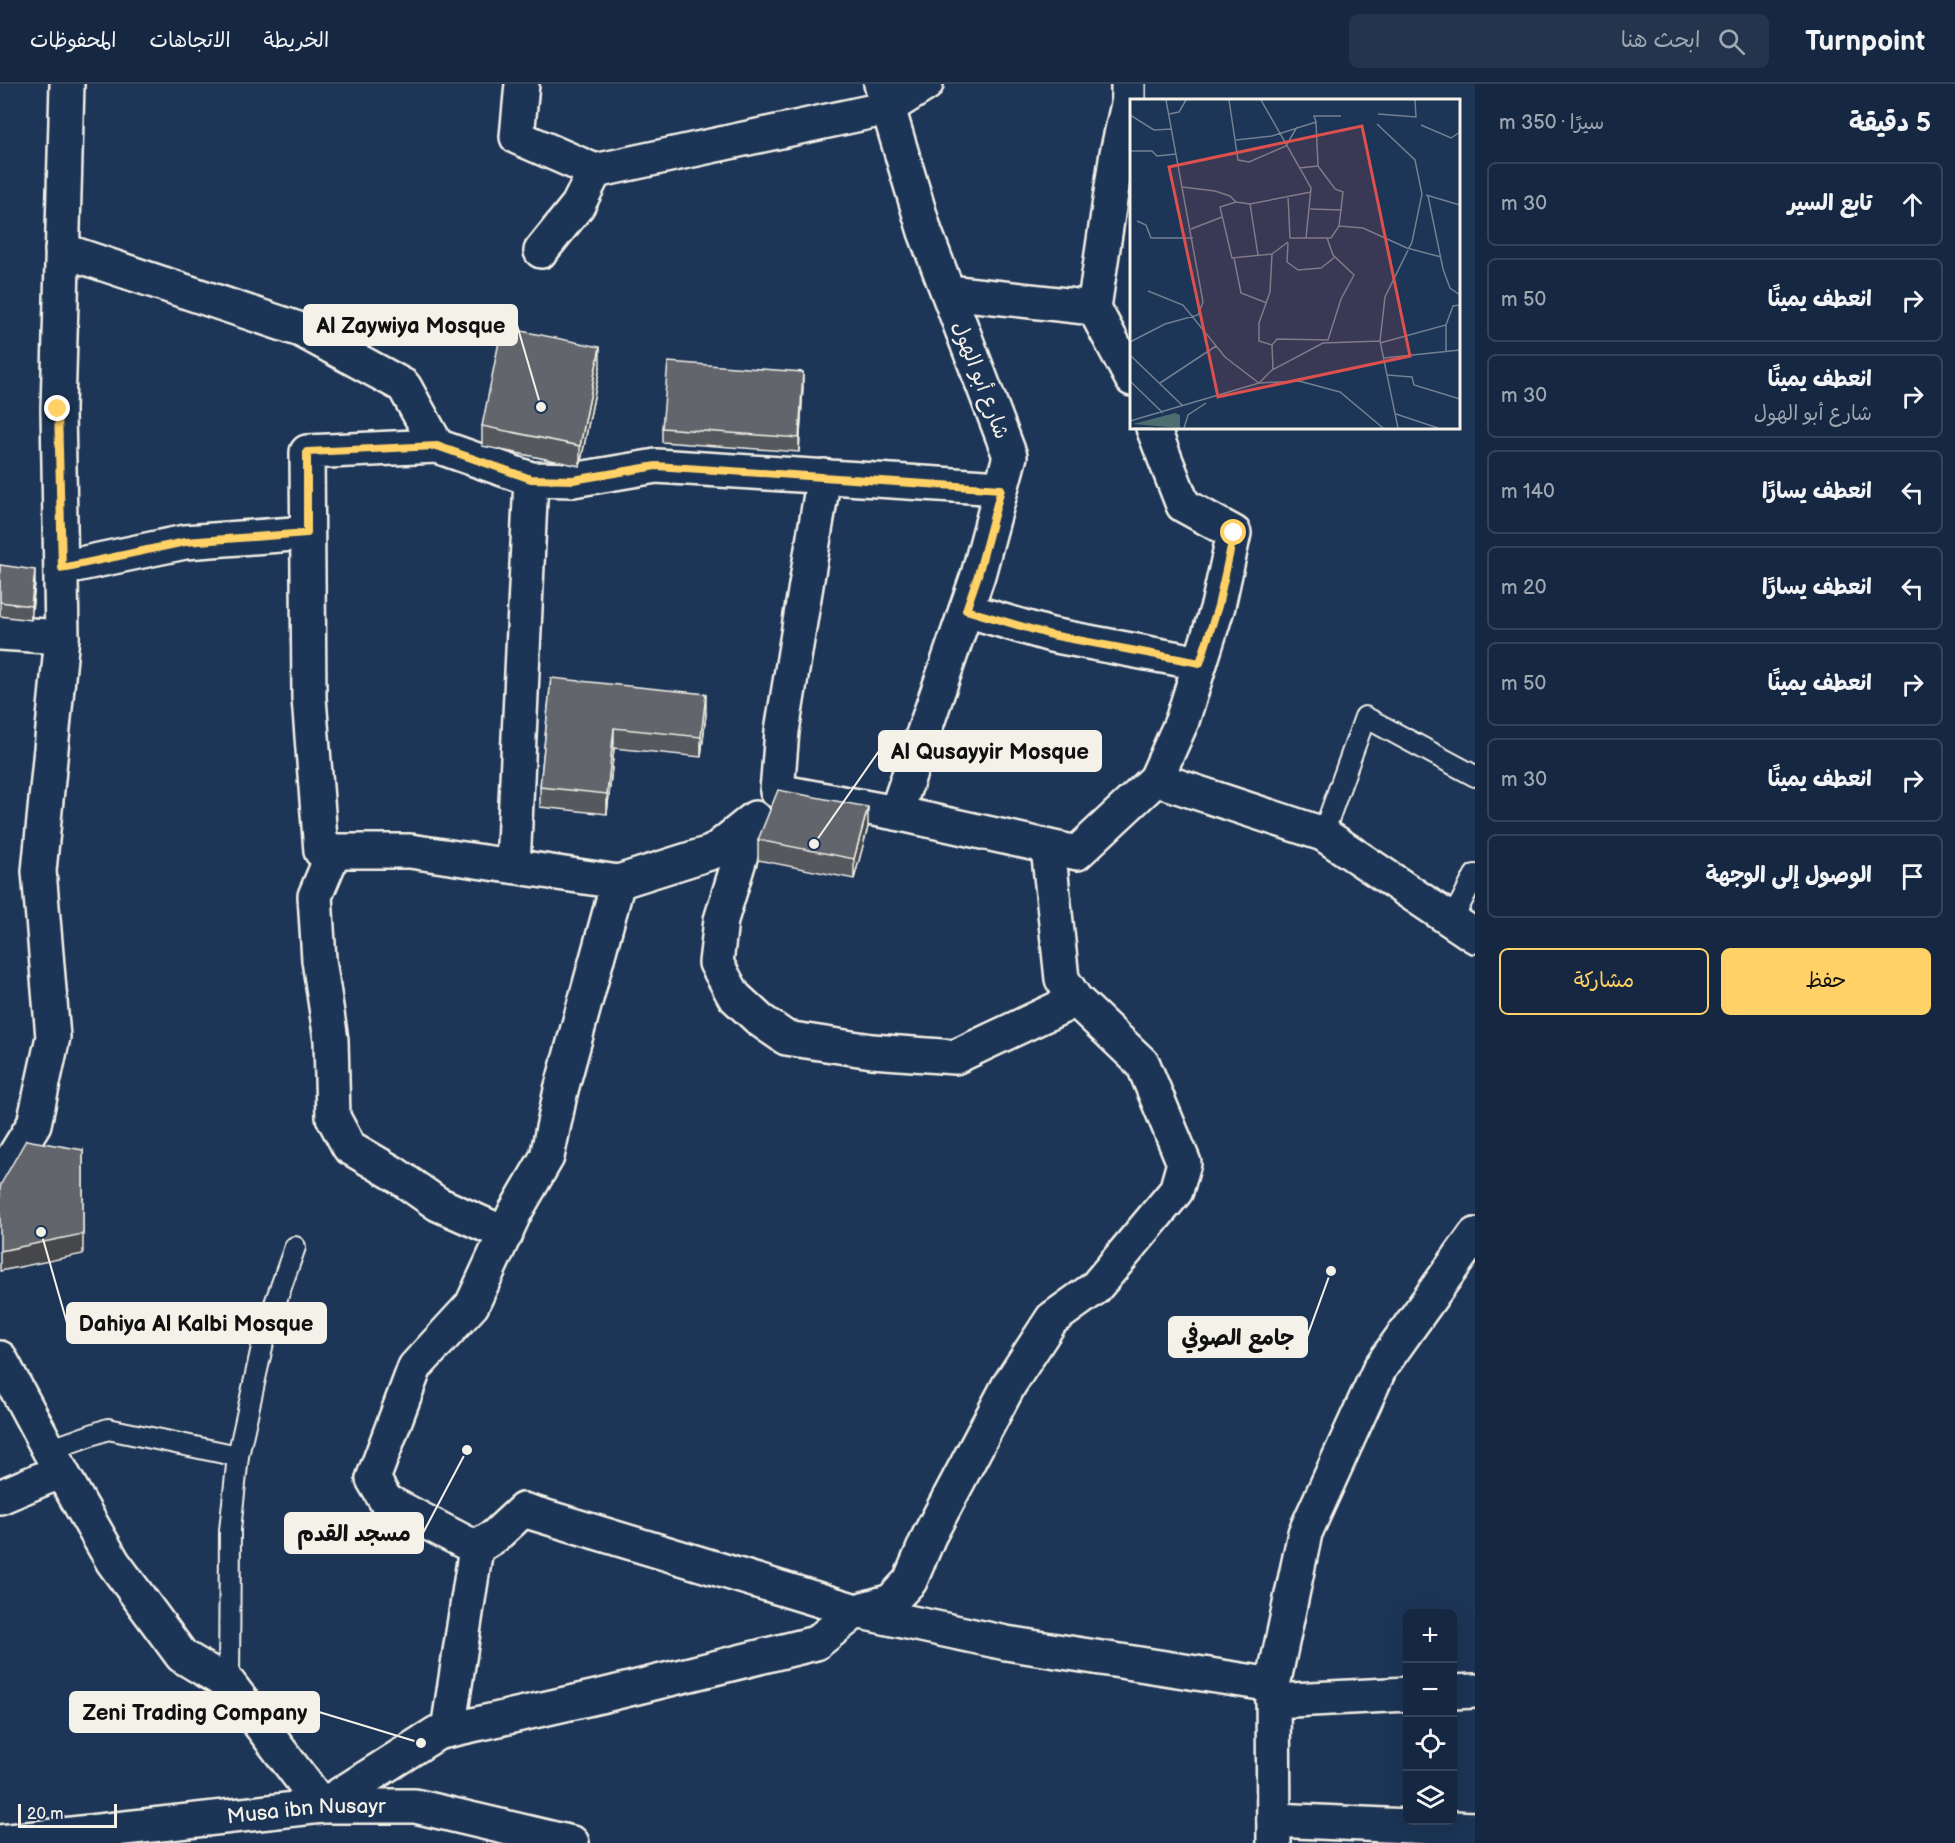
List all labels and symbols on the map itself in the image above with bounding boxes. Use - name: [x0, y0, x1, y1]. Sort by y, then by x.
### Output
- inset map: [1130, 99, 1460, 429]
- callout: Al Zaywiya Mosque: [304, 305, 517, 345]
- text: Al Zaywiya Mosque: [315, 313, 506, 340]
- street label: شارع أبو الهول: [945, 318, 1014, 443]
- route end: [44, 395, 70, 421]
- route start: [1220, 519, 1246, 545]
- callout: Al Qusayyir Mosque: [879, 731, 1101, 771]
- text: Al Qusayyir Mosque: [890, 739, 1089, 766]
- callout: Dahiya Al Kalbi Mosque: [67, 1303, 326, 1343]
- text: Dahiya Al Kalbi Mosque: [78, 1311, 314, 1338]
- callout: جامع الصوفي: [1169, 1317, 1307, 1357]
- text: جامع الصوفي: [1181, 1322, 1295, 1354]
- callout: مسجد القدم: [285, 1513, 423, 1553]
- text: مسجد القدم: [297, 1521, 411, 1550]
- callout: Zeni Trading Company: [70, 1692, 319, 1732]
- text: Zeni Trading Company: [83, 1700, 307, 1727]
- street label: Musa ibn Nusayr: [226, 1794, 386, 1830]
- scale bar: [18, 1801, 117, 1828]

